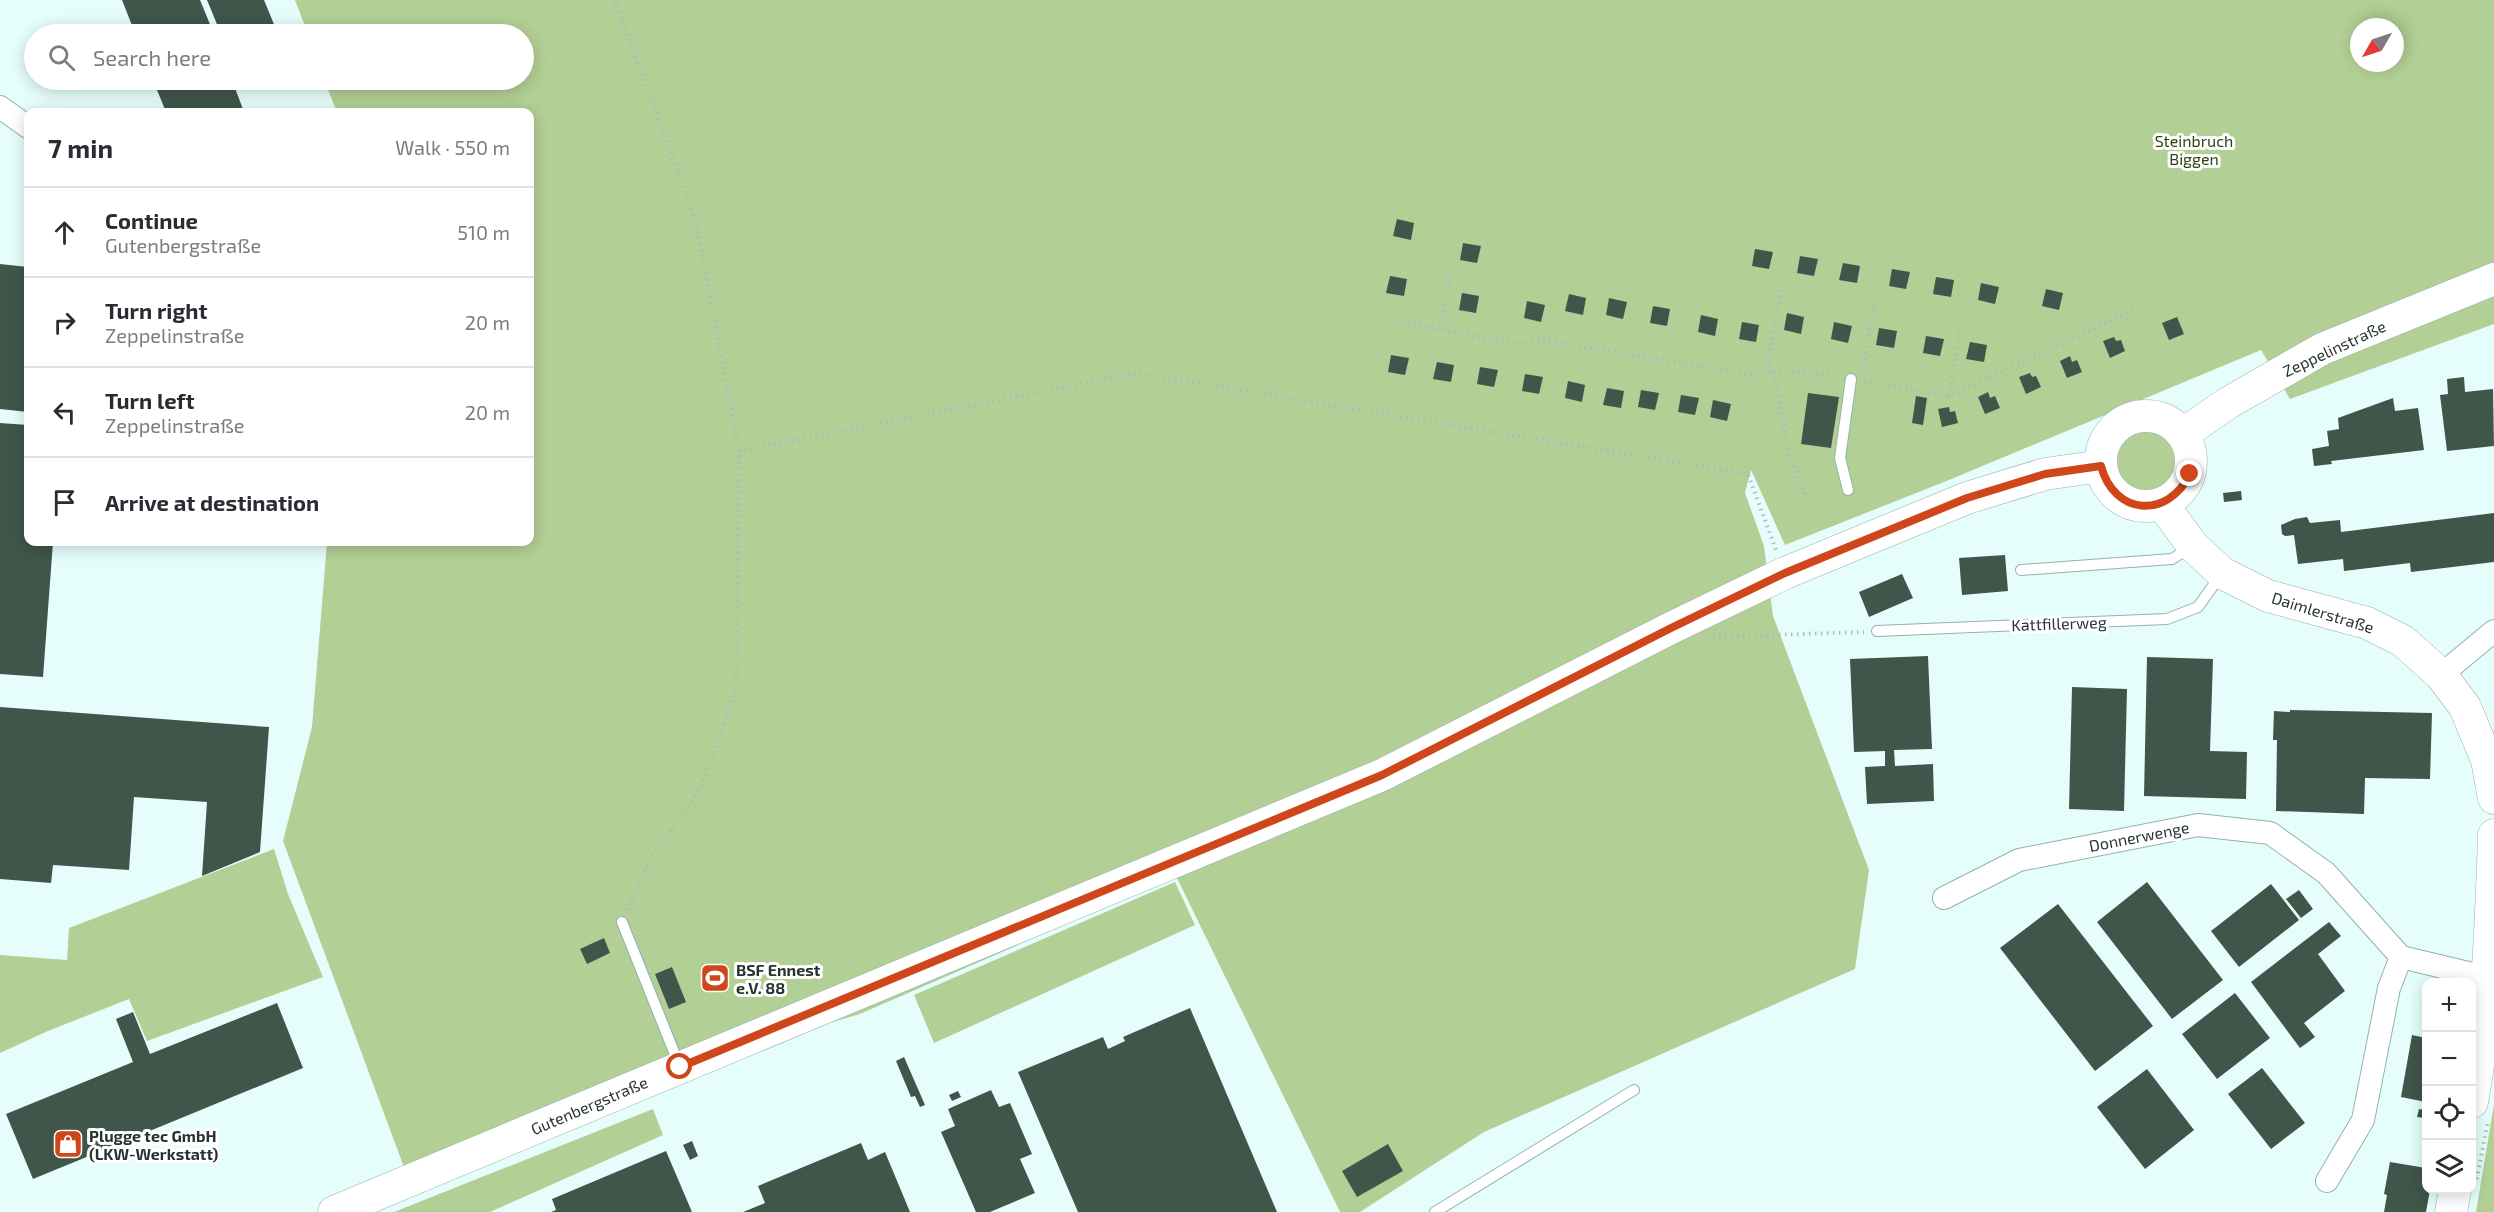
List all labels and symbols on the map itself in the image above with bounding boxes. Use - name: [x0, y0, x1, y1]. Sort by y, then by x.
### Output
- north arrow: [2350, 18, 2404, 72]
- park label: Steinbruch Biggen: [2155, 131, 2233, 168]
- street label: Zeppelinstraße: [2279, 316, 2389, 380]
- route end: [2176, 460, 2202, 486]
- street label: Daimlerstraße: [2270, 587, 2376, 637]
- street label: Kattfillerweg: [2011, 612, 2107, 634]
- street label: Donnerwenge: [2087, 817, 2191, 855]
- place label: BSF Ennest e.V. 88: [736, 960, 821, 997]
- sports icon: BSF Ennest e.V. 88: [699, 962, 731, 994]
- route start: [666, 1053, 692, 1079]
- street label: Gutenbergstraße: [528, 1072, 650, 1138]
- place label: Plugge tec GmbH (LKW-Werkstatt): [89, 1126, 219, 1163]
- shop icon: Plugge tec GmbH (LKW-Werkstatt): [52, 1128, 84, 1160]

